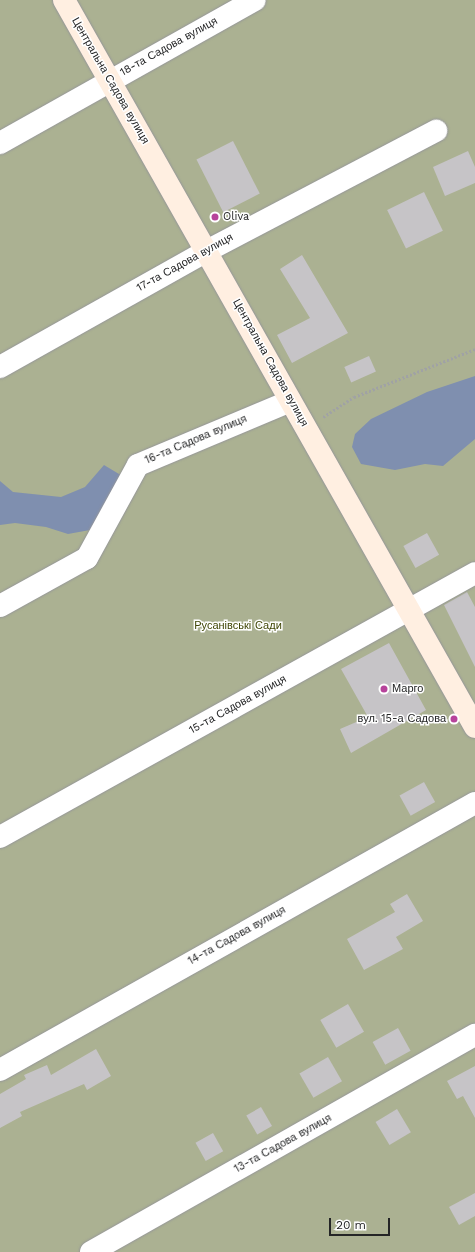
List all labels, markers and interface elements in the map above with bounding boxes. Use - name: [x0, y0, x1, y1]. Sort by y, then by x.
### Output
- street label: Центральна Садова вулиця: [68, 15, 152, 147]
- street label: 18-та Садова вулиця: [118, 15, 220, 79]
- place label: Oliva: [223, 210, 249, 224]
- marker: Oliva: [210, 212, 220, 222]
- street label: 17-та Садова вулиця: [134, 231, 236, 295]
- street label: Центральна Садова вулиця: [229, 297, 311, 429]
- street label: 16-та Садова вулиця: [143, 413, 249, 467]
- park label: Русанівські Сади: [194, 619, 282, 633]
- street label: 15-та Садова вулиця: [187, 673, 289, 737]
- place label: Марго: [392, 682, 423, 696]
- marker: Марго: [379, 684, 389, 694]
- place label: вул. 15-а Садова: [357, 712, 446, 726]
- marker: вул. 15-а Садова: [449, 714, 459, 724]
- street label: 14-та Садова вулиця: [186, 904, 288, 968]
- street label: 13-та Садова вулиця: [232, 1112, 334, 1176]
- scale bar: [331, 1210, 392, 1236]
- text: 20 m: [336, 1218, 366, 1232]

